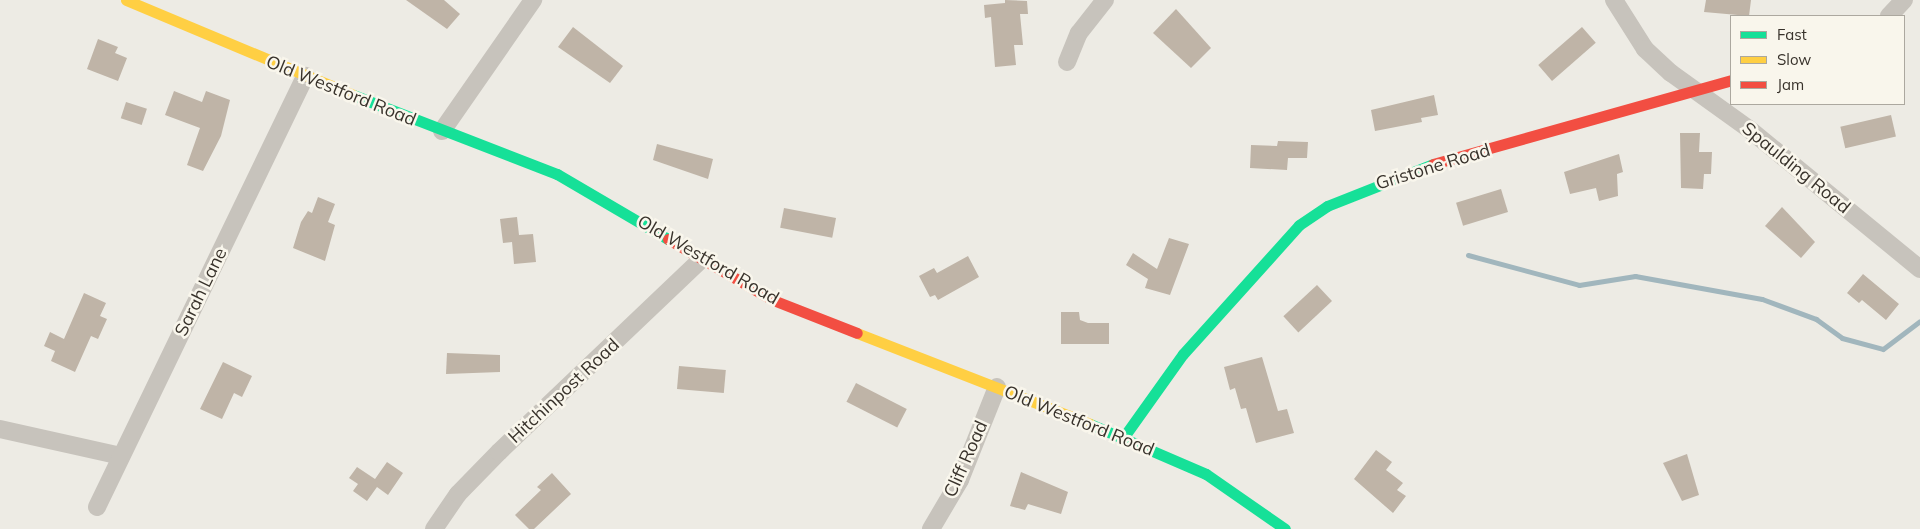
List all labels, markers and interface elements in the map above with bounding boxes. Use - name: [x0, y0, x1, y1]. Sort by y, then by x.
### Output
- legend: [1730, 15, 1905, 105]
- text: Fast: [1777, 25, 1807, 44]
- text: Slow: [1777, 50, 1811, 69]
- street label: Old Westford Road: [263, 51, 419, 131]
- text: Jam: [1777, 75, 1804, 94]
- street label: Spaulding Road: [1738, 118, 1854, 218]
- street label: Gristone Road: [1373, 139, 1493, 195]
- street label: Old Westford Road: [633, 211, 783, 309]
- street label: Sarah Lane: [170, 244, 232, 340]
- street label: Hitchinpost Road: [504, 334, 624, 448]
- street label: Old Westford Road: [1001, 381, 1157, 461]
- street label: Cliff Road: [940, 417, 992, 501]

